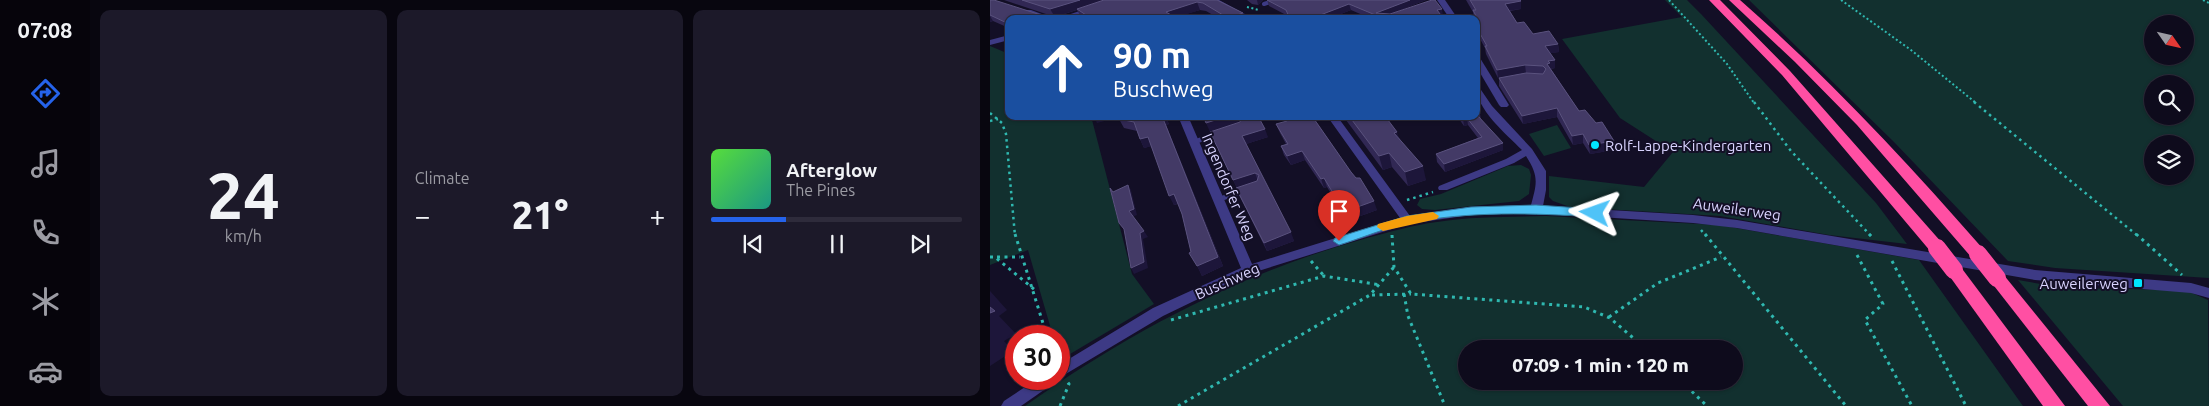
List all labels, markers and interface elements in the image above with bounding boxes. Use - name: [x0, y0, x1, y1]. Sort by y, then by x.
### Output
- north arrow: [2144, 15, 2194, 65]
- map controls: [2144, 15, 2194, 185]
- text: 07:08: [17, 17, 73, 42]
- icon: ahead: [1030, 35, 1095, 100]
- text: 90 m: [1113, 35, 1191, 75]
- button: search: [2144, 75, 2194, 125]
- icon: directions: [28, 76, 63, 111]
- text: Buschweg: [1113, 76, 1214, 101]
- street label: Ingendorfer Weg: [1199, 131, 1259, 243]
- button: layers: [2144, 135, 2194, 185]
- place label: Rolf-Lappe-Kindergarten: [1605, 137, 1771, 154]
- marker: Rolf-Lappe-Kindergarten: [1589, 139, 1601, 151]
- icon: music: [28, 146, 63, 181]
- text: 24: [207, 158, 280, 231]
- text: Afterglow: [786, 159, 877, 181]
- text: Climate: [415, 169, 470, 187]
- text: The Pines: [786, 181, 855, 199]
- position arrow: [1568, 186, 1620, 238]
- pin: [1318, 190, 1360, 241]
- text: 21°: [512, 194, 568, 236]
- street label: Auweilerweg: [1692, 194, 1782, 224]
- icon: arrive: [1325, 197, 1353, 225]
- text: −: [415, 200, 430, 231]
- text: +: [650, 200, 665, 231]
- icon: phone: [28, 215, 63, 250]
- text: km/h: [225, 227, 262, 245]
- icon: previous: [739, 230, 767, 258]
- icon: pause: [823, 230, 851, 258]
- icon: next: [906, 230, 934, 258]
- street label: Buschweg: [1192, 259, 1262, 303]
- place label: Auweilerweg: [2039, 275, 2128, 292]
- marker: Auweilerweg: [2132, 277, 2144, 289]
- icon: climate: [28, 284, 63, 319]
- speed limit sign: 30: [1005, 325, 1070, 390]
- icon: car: [28, 354, 63, 389]
- text: 07:09 · 1 min · 120 m: [1512, 354, 1689, 376]

